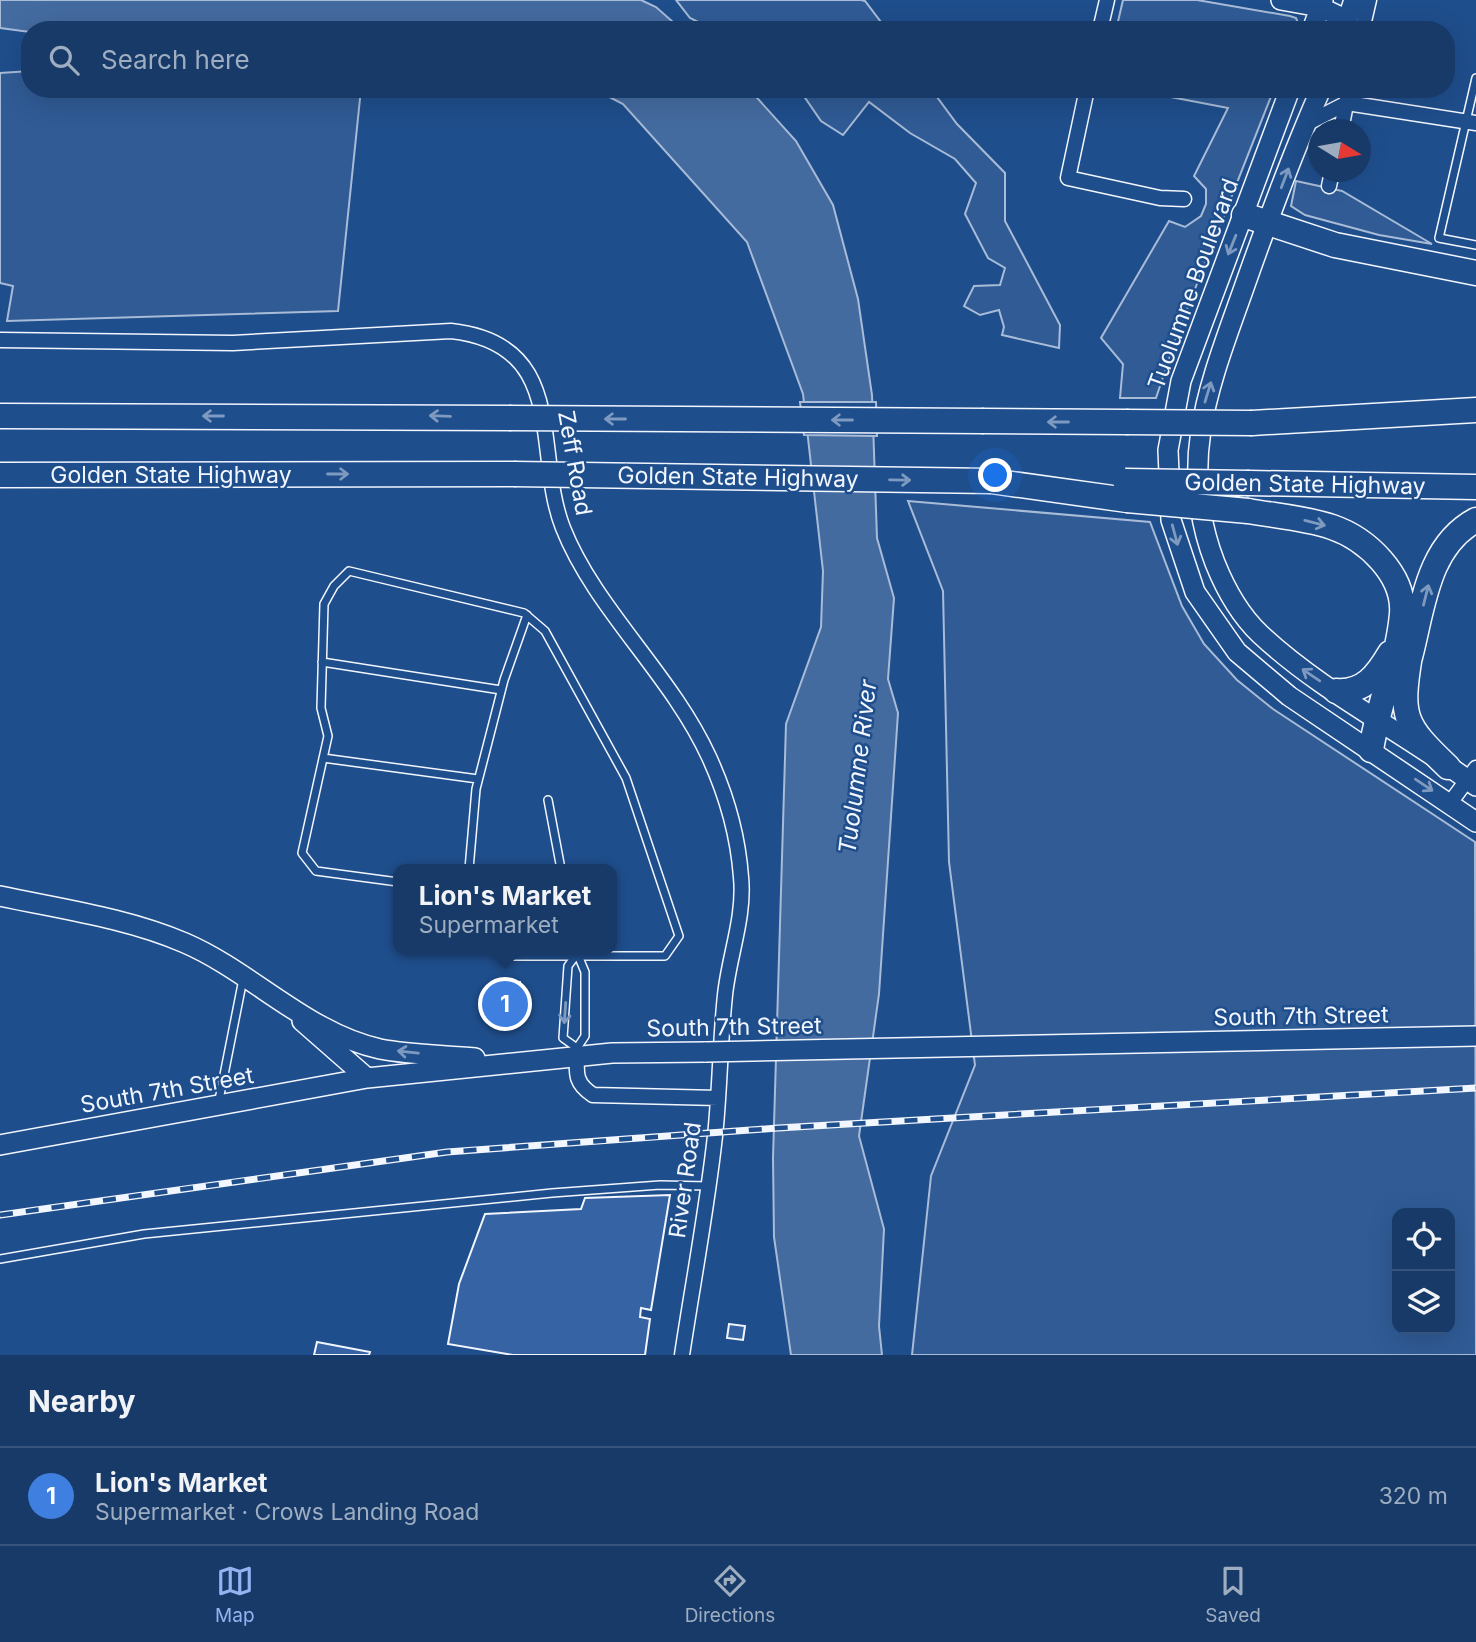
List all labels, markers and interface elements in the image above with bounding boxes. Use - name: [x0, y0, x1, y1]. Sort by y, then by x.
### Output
- search box: [21, 21, 1455, 98]
- icon: search: [45, 41, 83, 79]
- text: Search here: [101, 44, 250, 75]
- north arrow: [1308, 119, 1371, 182]
- one-way arrow: [1279, 167, 1292, 189]
- street label: Tuolumne Boulevard: [1142, 175, 1244, 393]
- one-way arrow: [1224, 234, 1237, 255]
- one-way arrow: [1203, 381, 1216, 403]
- street label: Zeff Road: [552, 408, 598, 518]
- one-way arrow: [202, 409, 225, 423]
- one-way arrow: [429, 409, 452, 423]
- one-way arrow: [604, 412, 627, 426]
- one-way arrow: [831, 414, 854, 427]
- one-way arrow: [1047, 415, 1070, 429]
- your location: [978, 458, 1012, 492]
- street label: Golden State Highway: [50, 461, 292, 489]
- street label: Golden State Highway: [617, 461, 859, 493]
- one-way arrow: [326, 467, 349, 481]
- street label: Golden State Highway: [1184, 468, 1426, 500]
- one-way arrow: [888, 473, 911, 487]
- one-way arrow: [1303, 517, 1326, 530]
- one-way arrow: [1169, 523, 1182, 545]
- one-way arrow: [1420, 584, 1433, 607]
- one-way arrow: [1302, 668, 1321, 682]
- water label: Tuolumne River: [832, 677, 883, 856]
- one-way arrow: [1413, 779, 1433, 793]
- popup: [393, 864, 617, 955]
- text: Lion's Market: [419, 880, 591, 911]
- text: Supermarket: [419, 911, 559, 939]
- pin: 1: [482, 978, 528, 1030]
- street label: South 7th Street: [1213, 1000, 1389, 1032]
- one-way arrow: [558, 1002, 571, 1024]
- street label: South 7th Street: [646, 1011, 822, 1043]
- one-way arrow: [397, 1045, 420, 1058]
- street label: South 7th Street: [78, 1061, 256, 1119]
- street label: River Road: [663, 1120, 707, 1240]
- map controls: [1392, 1208, 1455, 1334]
- button: locate: [1392, 1208, 1455, 1271]
- button: layers: [1392, 1271, 1455, 1334]
- text: Nearby: [28, 1383, 136, 1419]
- text: Lion's Market: [95, 1467, 267, 1498]
- text: 1: [46, 1482, 56, 1510]
- text: 320 m: [1379, 1482, 1448, 1510]
- text: Supermarket · Crows Landing Road: [95, 1498, 479, 1526]
- tab: Map: [215, 1562, 255, 1627]
- tab: Directions: [685, 1562, 775, 1627]
- tab: Saved: [1205, 1562, 1261, 1627]

